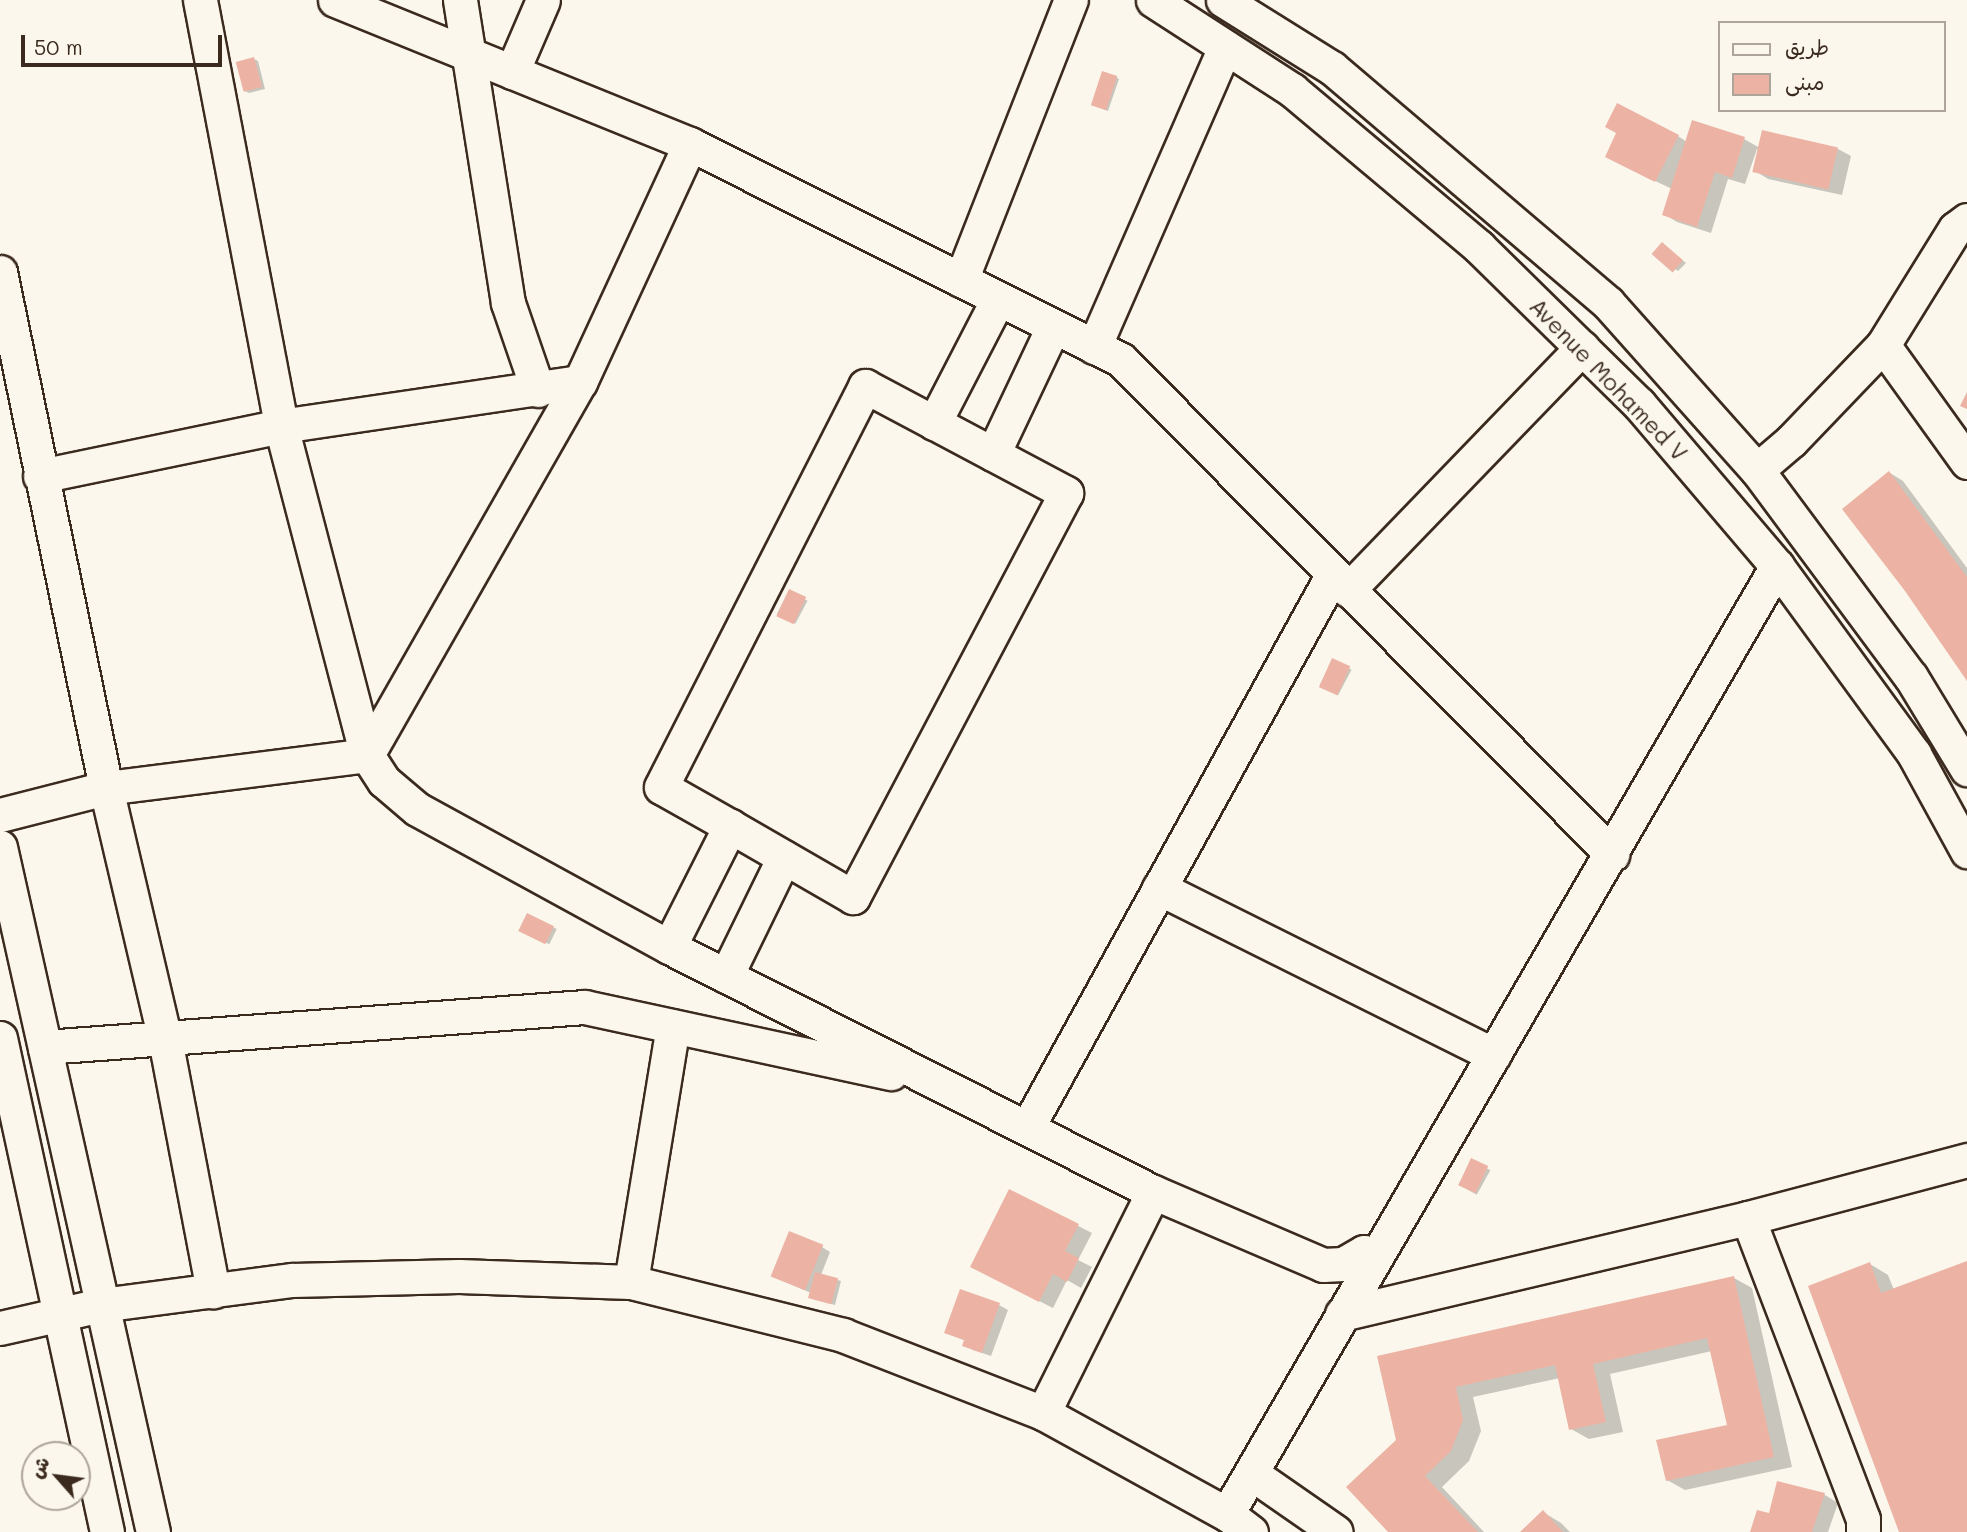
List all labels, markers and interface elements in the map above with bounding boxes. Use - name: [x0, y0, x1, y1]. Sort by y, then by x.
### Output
- scale bar: [24, 21, 226, 65]
- legend: [1718, 21, 1946, 112]
- text: 50 m: [34, 33, 83, 60]
- text: طريق: [1785, 33, 1829, 60]
- text: مبنى: [1785, 68, 1824, 95]
- street label: Avenue Mohamed V: [1524, 292, 1694, 466]
- north arrow: [21, 1441, 91, 1511]
- text: ش: [23, 1452, 55, 1482]

